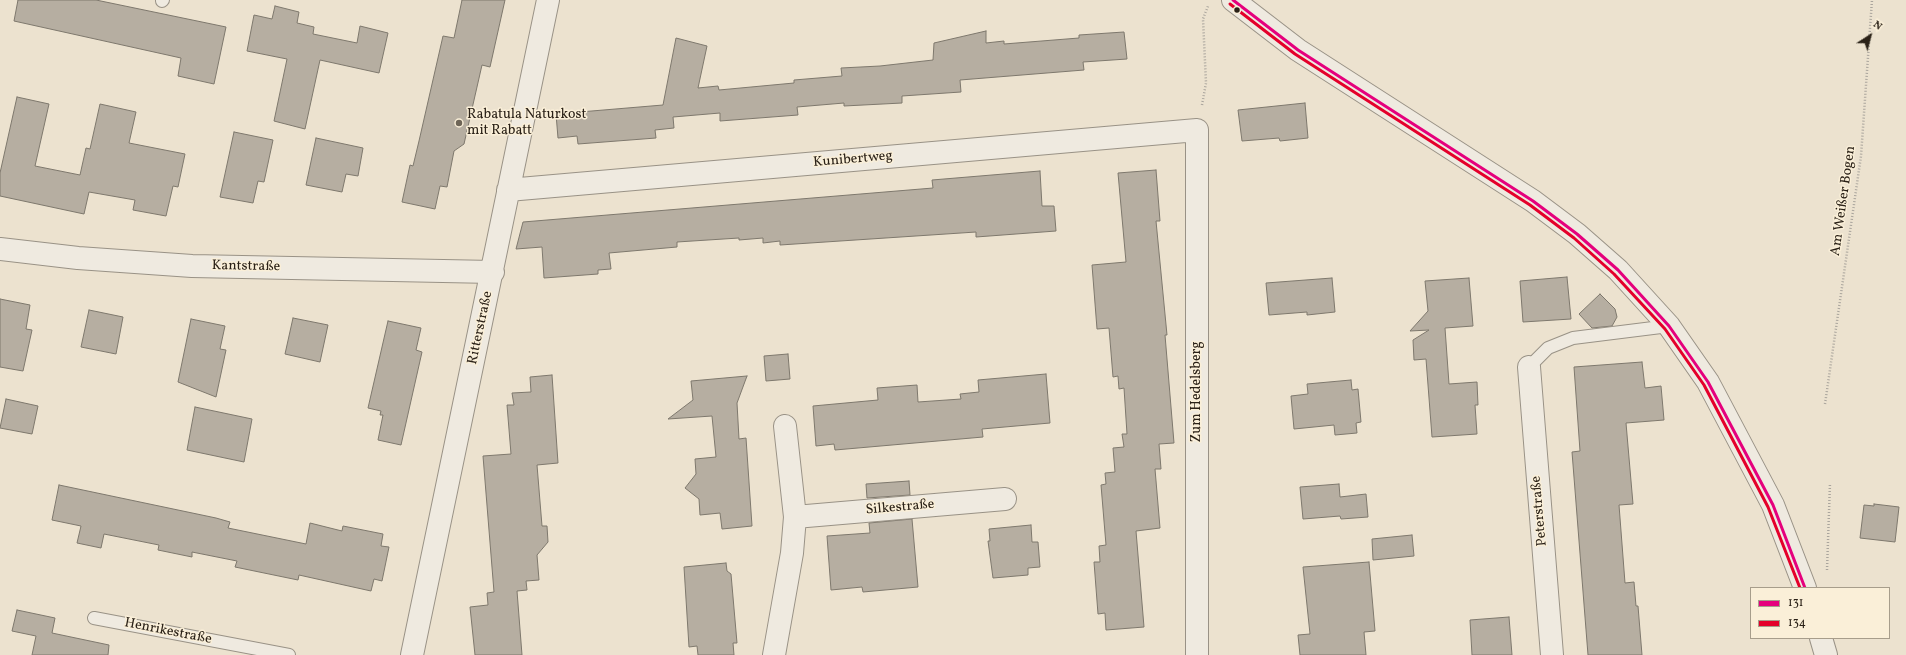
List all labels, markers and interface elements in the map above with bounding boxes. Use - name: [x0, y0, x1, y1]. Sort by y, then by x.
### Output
- unlabelled marker: [1232, 5, 1242, 15]
- north arrow: [1850, 16, 1890, 56]
- text: N: [1870, 17, 1885, 34]
- place label: Rabatula Naturkost mit Rabatt: [467, 107, 586, 140]
- marker: Rabatula Naturkost mit Rabatt: [454, 118, 464, 128]
- street label: Am Weißer Bogen: [1828, 145, 1860, 257]
- street label: Kunibertweg: [813, 148, 893, 172]
- street label: Kantstraße: [212, 258, 280, 276]
- street label: Ritterstraße: [465, 290, 497, 366]
- street label: Zum Hedelsberg: [1189, 341, 1205, 443]
- street label: Peterstraße: [1529, 475, 1551, 547]
- street label: Silkestraße: [865, 497, 935, 519]
- legend: [1750, 587, 1890, 639]
- text: 131: [1788, 595, 1803, 611]
- street label: Henrikestraße: [123, 615, 213, 649]
- text: 134: [1788, 615, 1806, 631]

